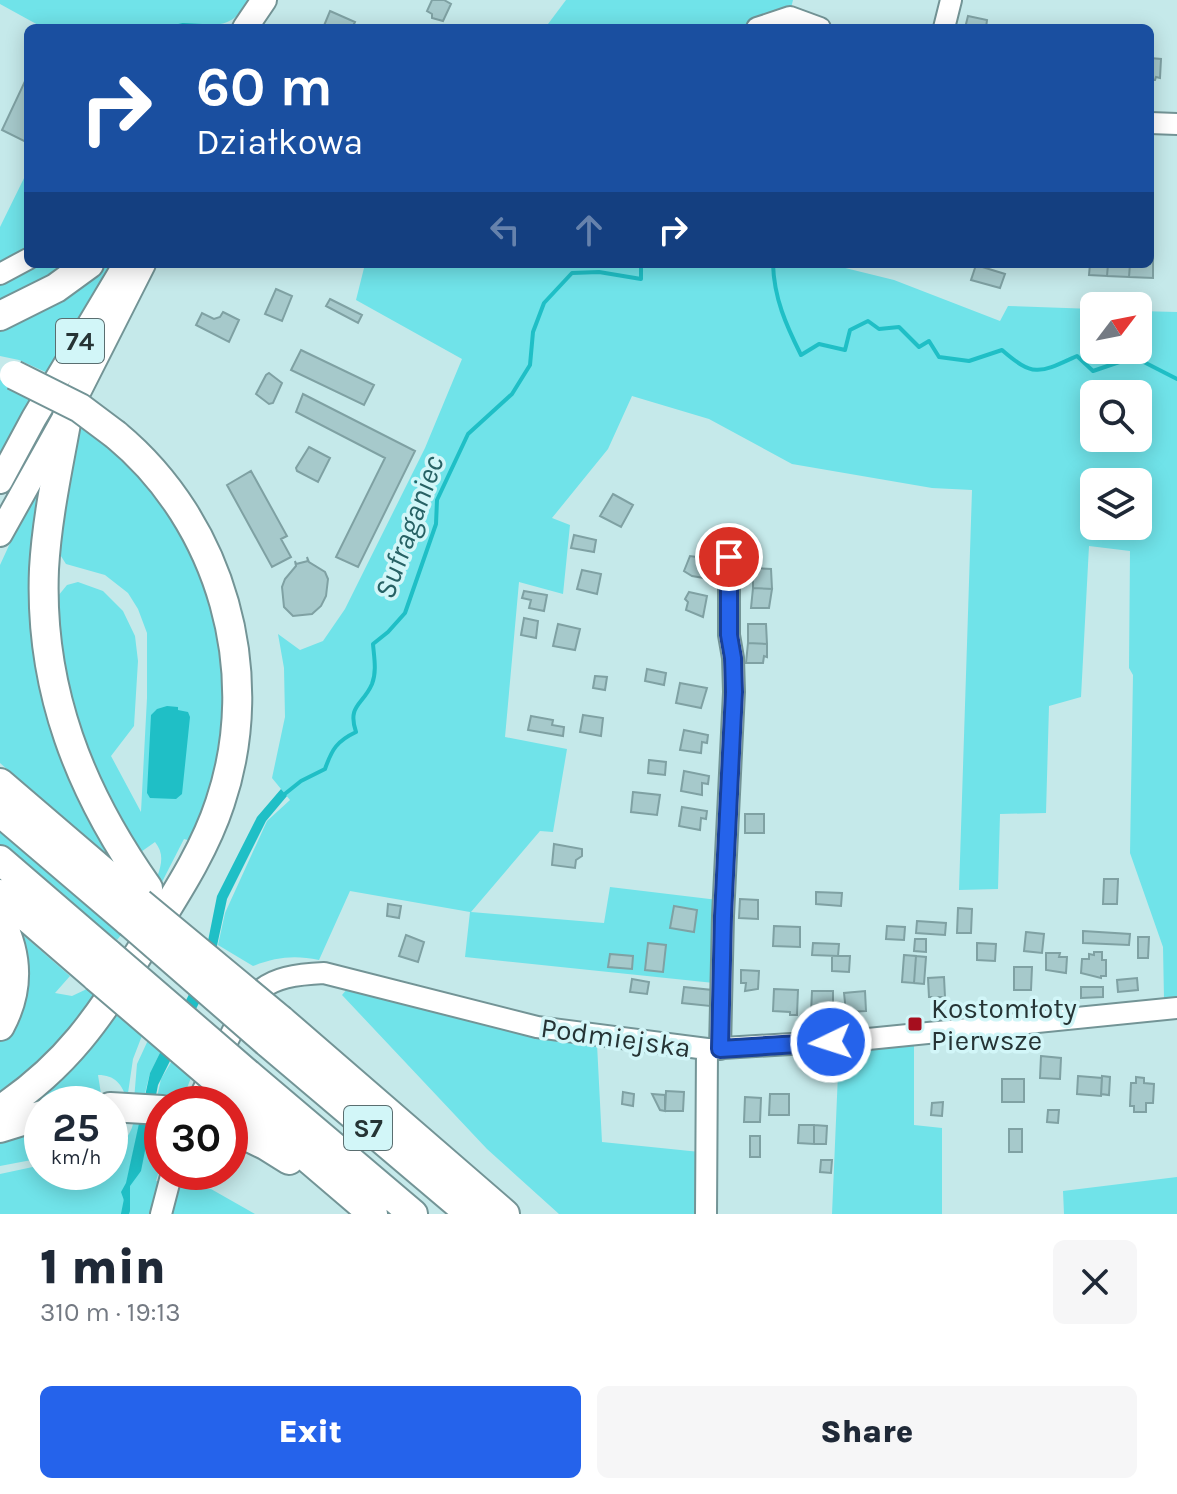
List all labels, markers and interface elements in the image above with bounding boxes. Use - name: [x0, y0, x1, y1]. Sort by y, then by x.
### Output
- text: 60 m: [196, 54, 333, 119]
- icon: right: [64, 56, 168, 160]
- text: Działkowa: [196, 121, 363, 163]
- icon: left: [483, 208, 527, 252]
- icon: ahead: [567, 208, 611, 252]
- icon: right: [651, 208, 695, 252]
- north arrow: [1080, 292, 1152, 364]
- map controls: [1080, 292, 1152, 540]
- road number: 74: [56, 319, 104, 363]
- button: search: [1080, 380, 1152, 452]
- water label: Sufraganiec: [366, 450, 452, 604]
- button: layers: [1080, 468, 1152, 540]
- pin: [695, 523, 763, 591]
- icon: arrive: [707, 535, 751, 579]
- place label: Kostomłoty Pierwsze: [931, 992, 1077, 1057]
- position arrow: [789, 1000, 873, 1084]
- street label: Podmiejska: [539, 1011, 693, 1064]
- marker: Kostomłoty Pierwsze: [906, 1015, 924, 1033]
- speed limit sign: 30: [144, 1086, 248, 1190]
- text: 25: [52, 1104, 100, 1151]
- road number: S7: [344, 1106, 392, 1150]
- text: km/h: [51, 1146, 101, 1169]
- text: 1 min: [40, 1239, 166, 1295]
- button: close: [1053, 1240, 1137, 1324]
- text: 310 m · 19:13: [40, 1297, 180, 1328]
- button: Exit: [40, 1386, 581, 1478]
- button: Share: [597, 1386, 1137, 1478]

